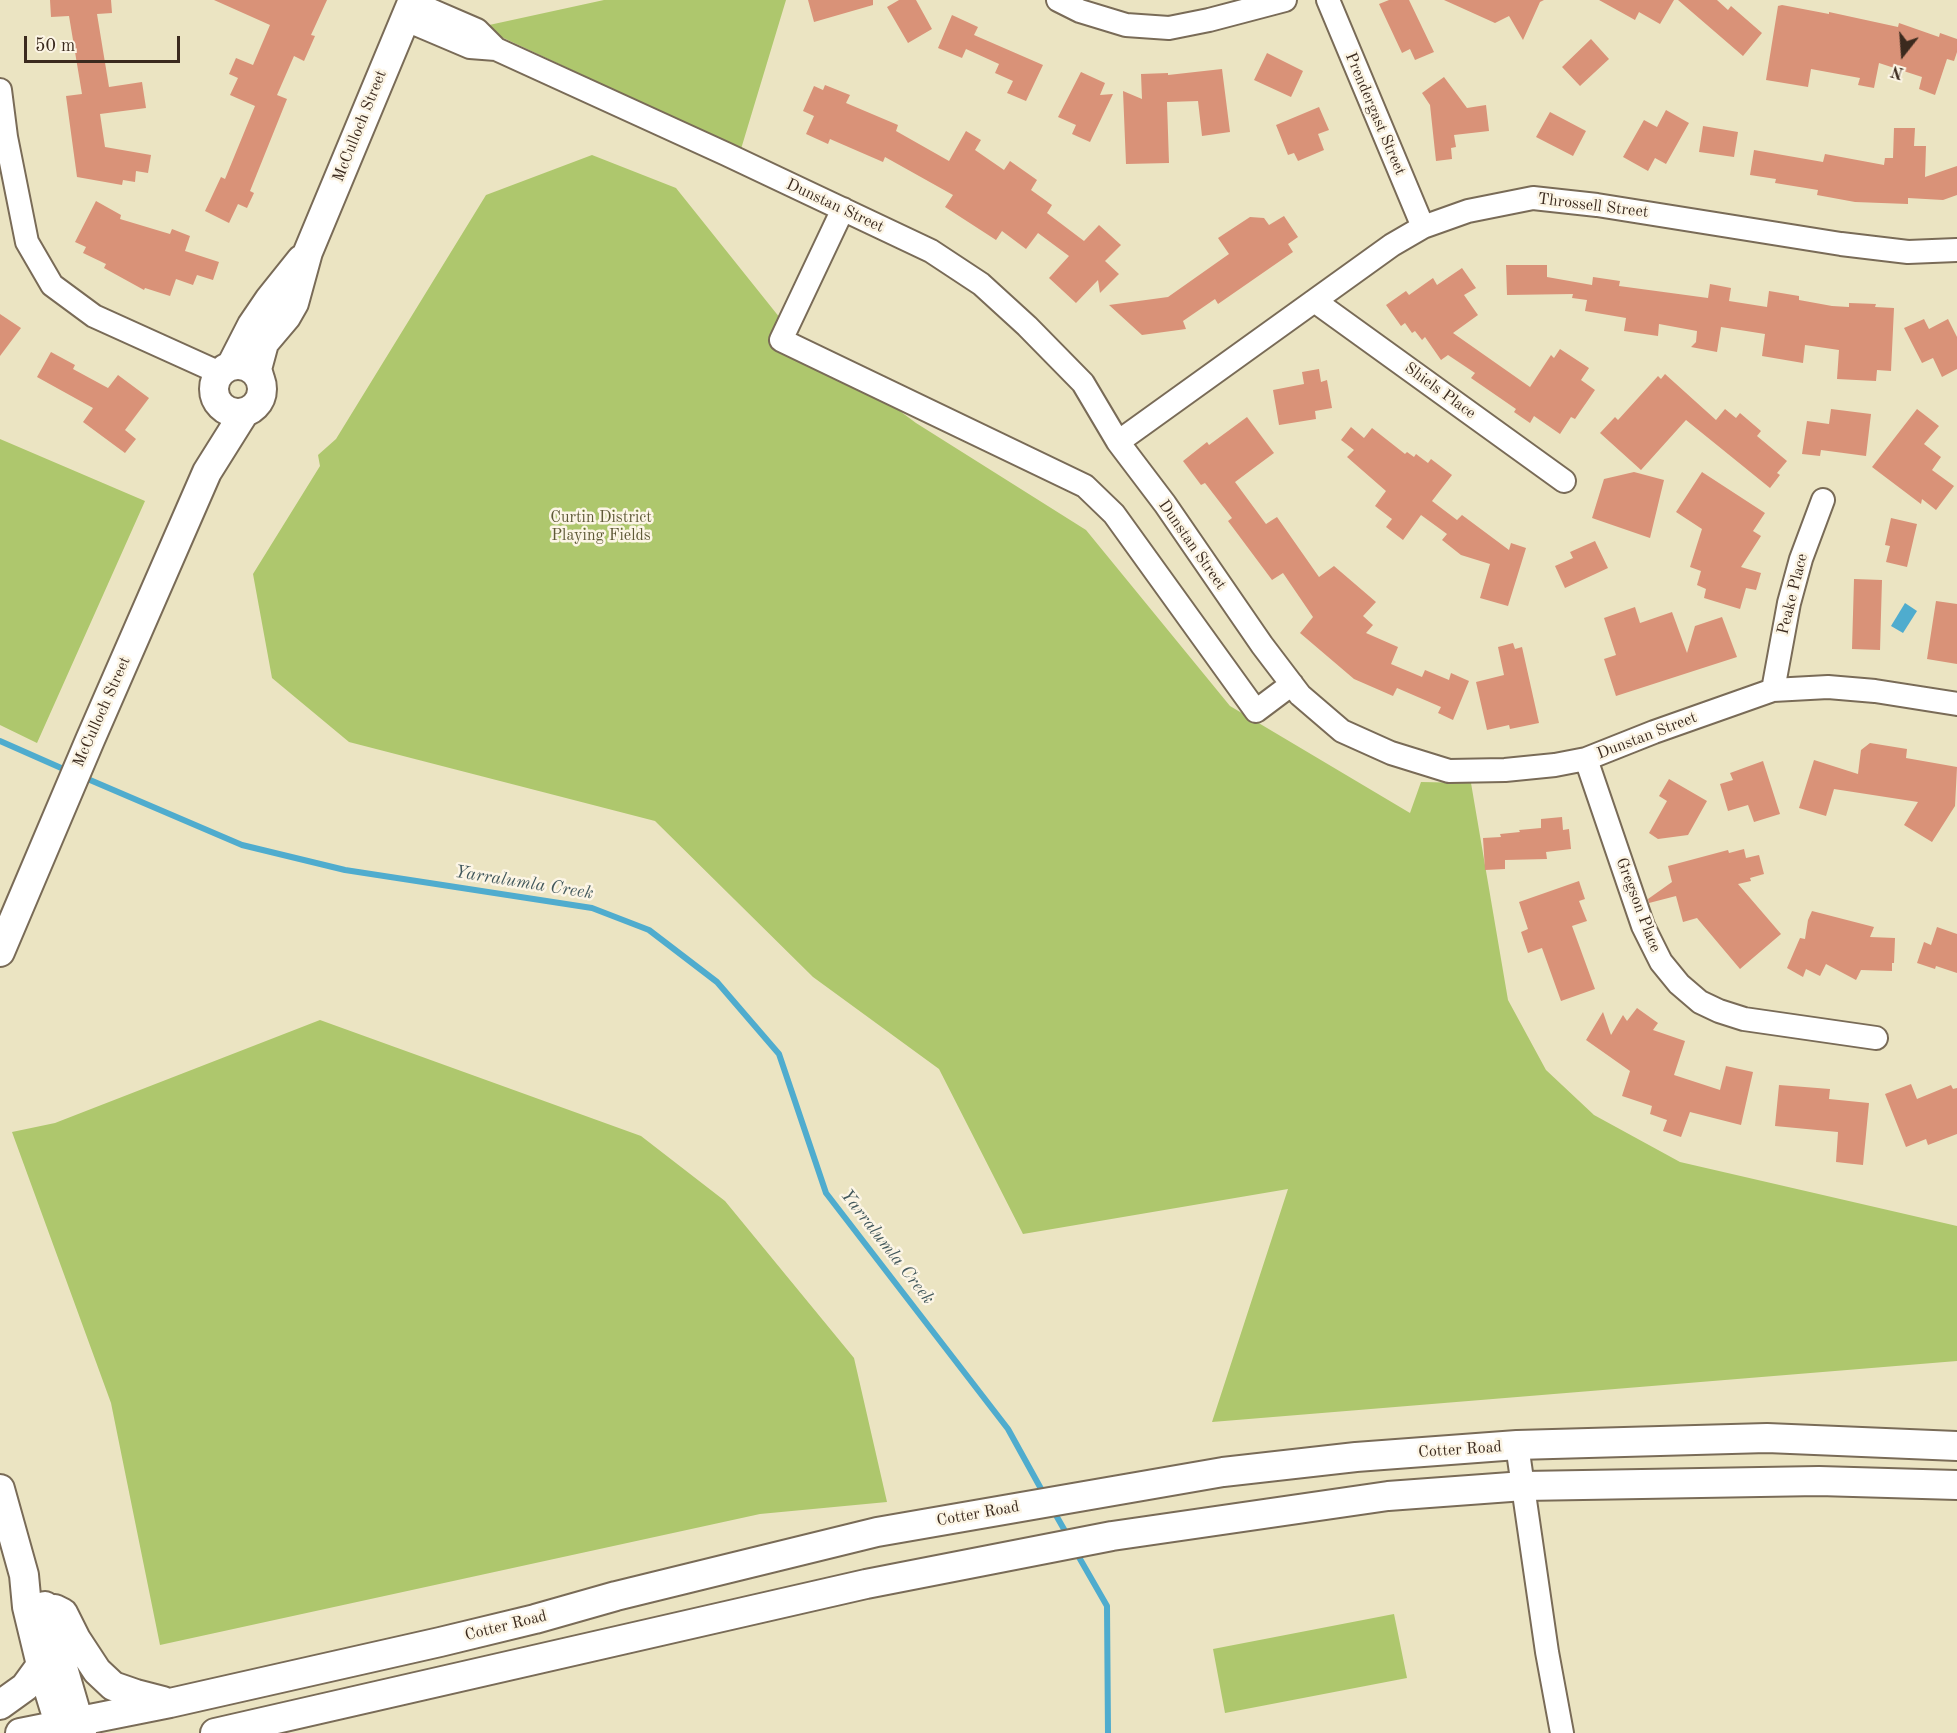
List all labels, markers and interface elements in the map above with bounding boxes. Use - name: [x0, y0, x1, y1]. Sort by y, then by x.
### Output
- scale bar: [27, 24, 183, 62]
- north arrow: [1873, 24, 1933, 84]
- text: 50 m: [35, 37, 75, 55]
- street label: Prendergast Street: [1340, 50, 1410, 178]
- text: N: [1890, 62, 1906, 81]
- street label: McCulloch Street: [329, 67, 391, 185]
- street label: Dunstan Street: [783, 175, 887, 237]
- street label: Throssell Street: [1537, 190, 1649, 222]
- street label: Shiels Place: [1401, 359, 1479, 423]
- street label: Dunstan Street: [1154, 496, 1230, 594]
- park label: Curtin District Playing Fields: [550, 508, 652, 546]
- street label: Peake Place: [1774, 551, 1812, 637]
- street label: McCulloch Street: [69, 654, 135, 770]
- street label: Dunstan Street: [1594, 708, 1700, 764]
- street label: Gregson Place: [1611, 855, 1665, 955]
- water label: Yarralumla Creek: [453, 861, 595, 905]
- water label: Yarralumla Creek: [835, 1185, 939, 1309]
- street label: Cotter Road: [1417, 1437, 1503, 1463]
- street label: Cotter Road: [935, 1497, 1021, 1531]
- street label: Cotter Road: [463, 1607, 549, 1645]

